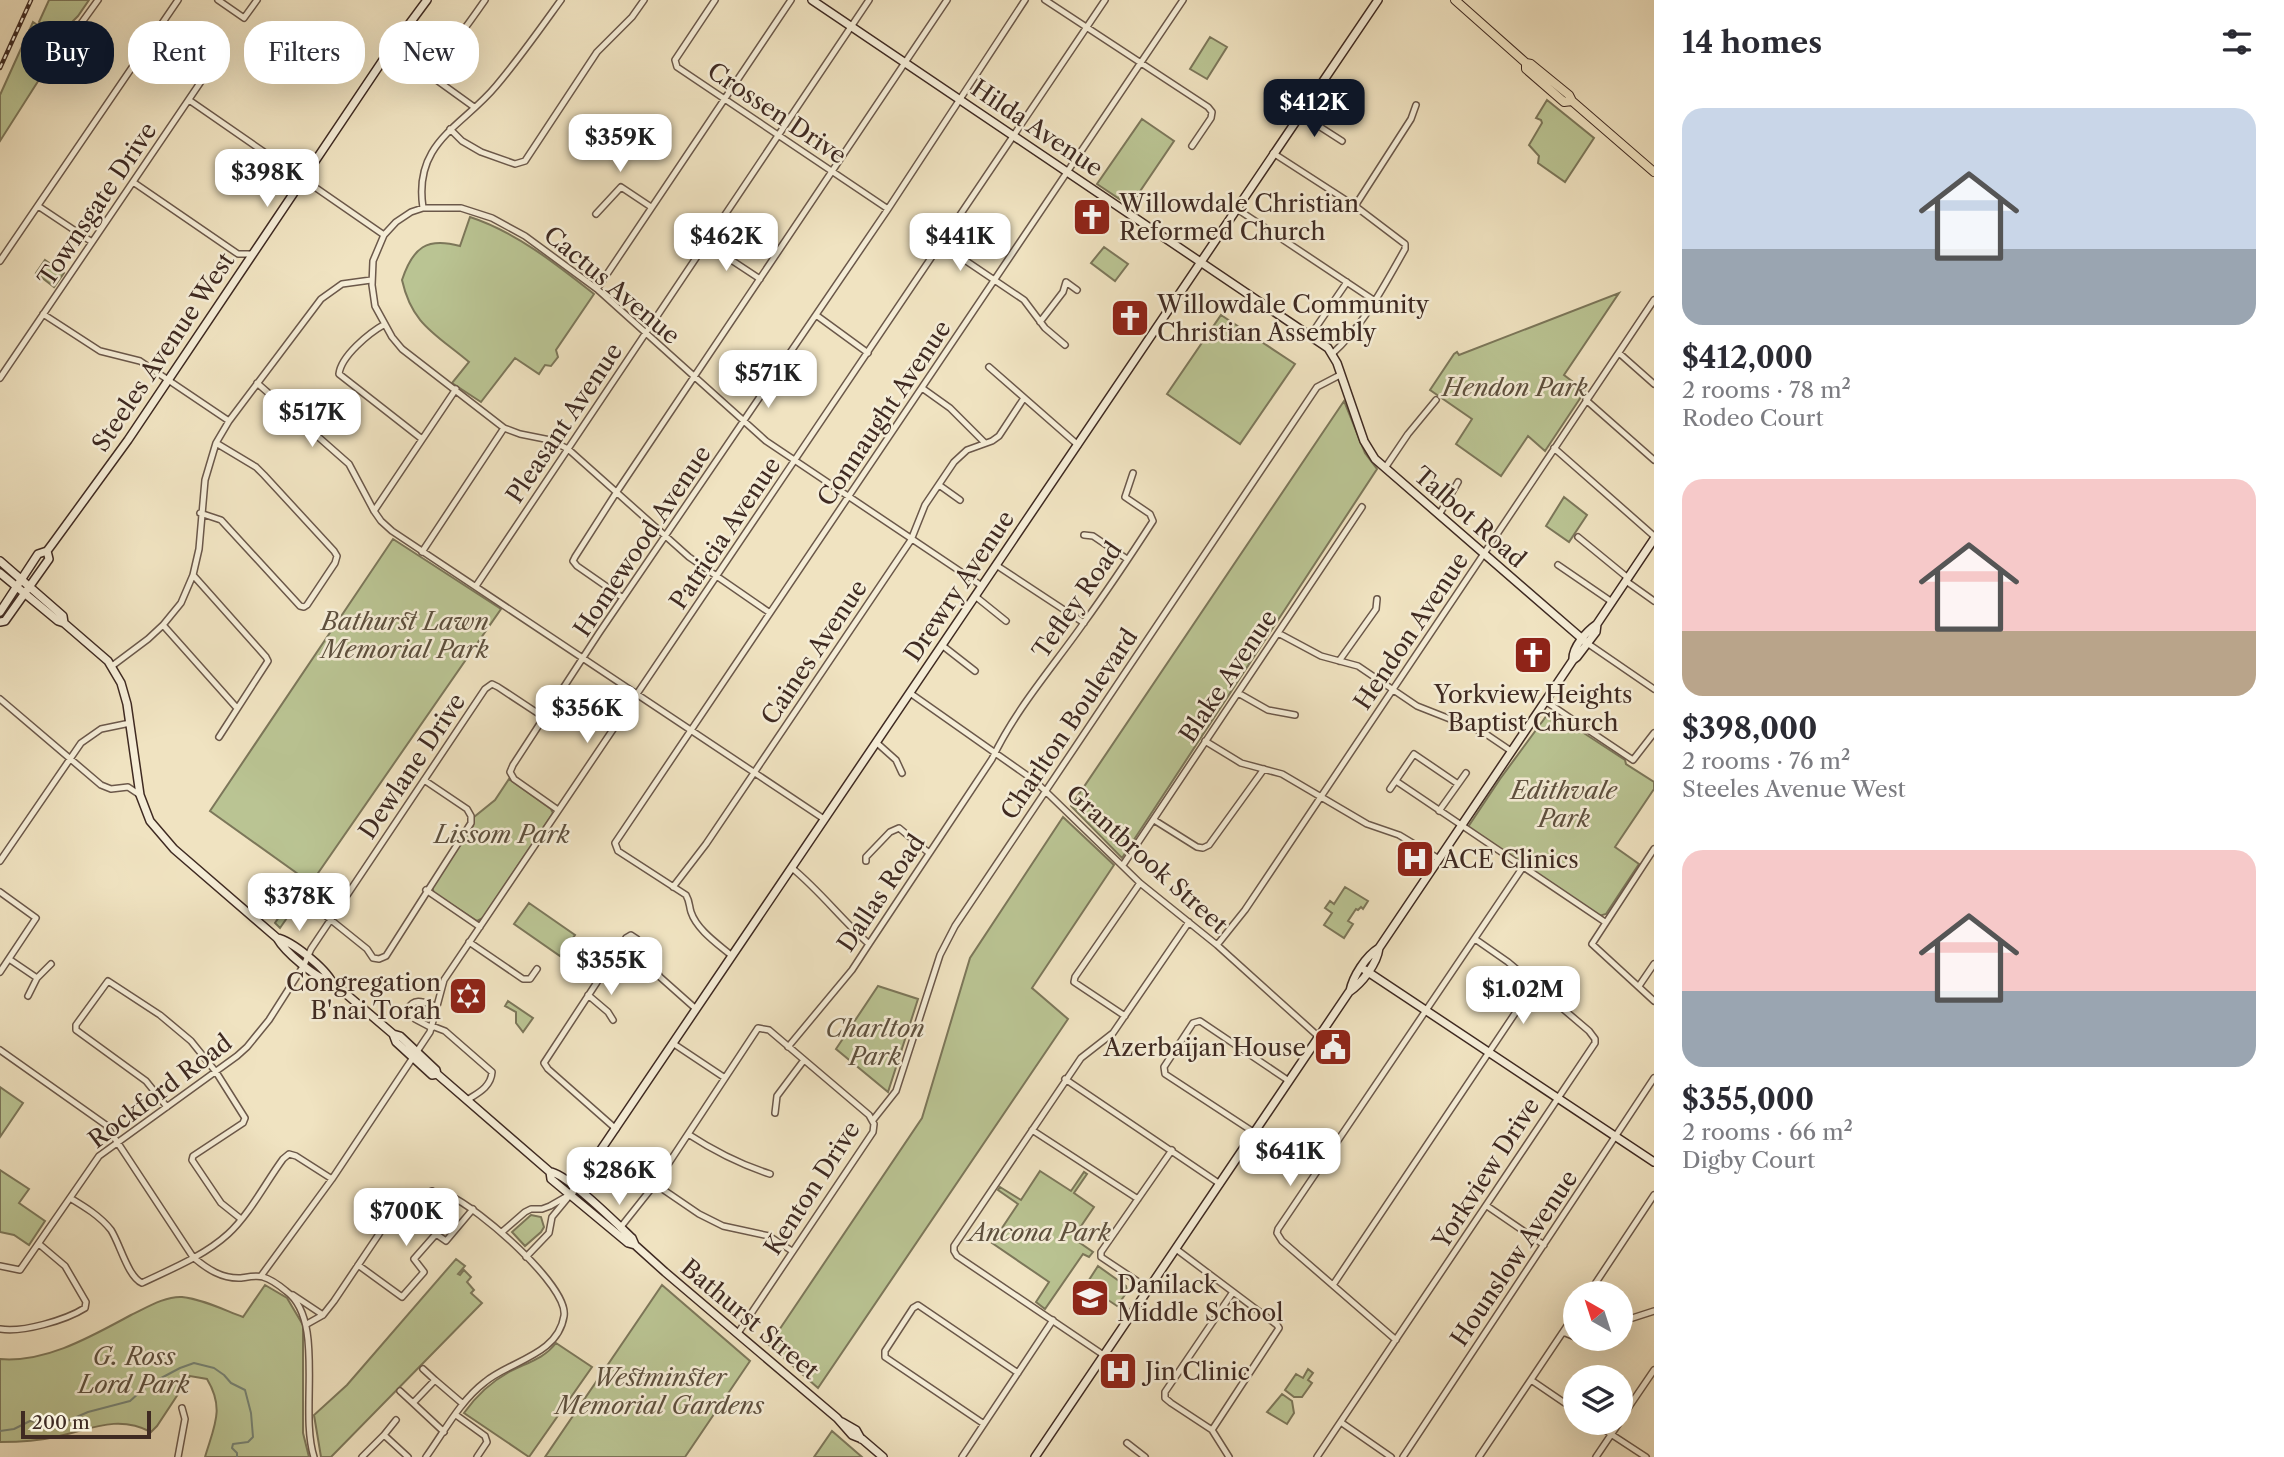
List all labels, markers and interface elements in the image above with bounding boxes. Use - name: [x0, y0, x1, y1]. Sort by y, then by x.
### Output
- chip: Buy: [21, 21, 114, 84]
- chip: Rent: [128, 21, 230, 84]
- chip: Filters: [244, 21, 365, 84]
- chip: New: [379, 21, 479, 84]
- icon: filters: [2218, 23, 2256, 61]
- text: 14 homes: [1682, 24, 1822, 61]
- street label: Crossen Drive: [702, 56, 852, 170]
- street label: Hilda Avenue: [966, 73, 1108, 183]
- pin: $412K: [1265, 80, 1363, 139]
- text: $412K: [1280, 88, 1348, 116]
- pin: $359K: [571, 114, 669, 174]
- street label: Townsgate Drive: [32, 117, 162, 291]
- text: $359K: [585, 123, 655, 151]
- pin: $398K: [218, 150, 316, 209]
- icon: home: [1906, 153, 2032, 279]
- text: $398K: [231, 158, 303, 186]
- place label: Willowdale Christian Reformed Church: [1118, 189, 1359, 246]
- church icon: Willowdale Christian Reformed Church: [1071, 196, 1113, 238]
- pin: $462K: [677, 214, 775, 273]
- pin: $441K: [911, 214, 1009, 273]
- street label: Cactus Avenue: [538, 220, 686, 350]
- text: $462K: [690, 222, 762, 250]
- text: $441K: [926, 222, 994, 250]
- street label: Steeles Avenue West: [86, 247, 241, 457]
- place label: Willowdale Community Christian Assembly: [1156, 290, 1430, 347]
- church icon: Willowdale Community Christian Assembly: [1109, 297, 1151, 339]
- street label: Connaught Avenue: [811, 315, 957, 511]
- street label: Pleasant Avenue: [500, 338, 628, 508]
- text: $412,000: [1682, 339, 1813, 376]
- pin: $571K: [719, 350, 817, 410]
- text: $571K: [735, 359, 801, 387]
- park label: Hendon Park: [1440, 373, 1588, 402]
- text: 2 rooms · 78 m²: [1682, 376, 1851, 404]
- pin: $517K: [263, 390, 361, 449]
- text: $517K: [279, 398, 345, 426]
- text: Rodeo Court: [1682, 404, 1824, 432]
- street label: Homewood Avenue: [567, 440, 717, 642]
- street label: Patricia Avenue: [663, 451, 787, 615]
- street label: Talbot Road: [1408, 460, 1532, 574]
- street label: Drewry Avenue: [898, 505, 1020, 667]
- icon: home: [1906, 524, 2032, 650]
- street label: Tefley Road: [1026, 536, 1128, 664]
- street label: Hendon Avenue: [1348, 547, 1474, 715]
- street label: Caines Avenue: [755, 574, 873, 730]
- street label: Blake Avenue: [1173, 604, 1283, 748]
- park label: Bathurst Lawn Memorial Park: [318, 607, 489, 664]
- street label: Charlton Boulevard: [994, 623, 1144, 825]
- church icon: Yorkview Heights Baptist Church: [1512, 634, 1554, 676]
- place label: Yorkview Heights Baptist Church: [1433, 680, 1632, 737]
- pin: $356K: [538, 686, 636, 745]
- street label: Dewlane Drive: [353, 688, 471, 844]
- text: $356K: [552, 694, 622, 722]
- text: $398,000: [1682, 710, 1817, 747]
- text: 2 rooms · 76 m²: [1682, 747, 1850, 775]
- text: Steeles Avenue West: [1682, 775, 1906, 803]
- park label: Edithvale Park: [1509, 776, 1619, 833]
- street label: Grantbrook Street: [1060, 779, 1234, 939]
- park label: Lissom Park: [432, 820, 570, 849]
- street label: Dallas Road: [831, 829, 931, 957]
- hospital icon: ACE Clinics: [1394, 838, 1436, 880]
- place label: ACE Clinics: [1441, 845, 1579, 874]
- pin: $378K: [250, 874, 348, 933]
- text: $378K: [264, 882, 334, 910]
- icon: home: [1906, 895, 2032, 1021]
- pin: $355K: [562, 937, 660, 997]
- text: $355K: [576, 946, 646, 974]
- pin: $1.02M: [1466, 967, 1580, 1026]
- place label: Congregation B'nai Torah: [286, 968, 441, 1025]
- synagogue icon: Congregation B'nai Torah: [447, 975, 489, 1017]
- text: $1.02M: [1482, 975, 1564, 1003]
- park label: Charlton Park: [825, 1014, 925, 1071]
- public building icon: Azerbaijan House: [1312, 1026, 1354, 1068]
- street label: Rockford Road: [83, 1028, 238, 1154]
- place label: Azerbaijan House: [1103, 1033, 1306, 1062]
- text: $355,000: [1682, 1081, 1814, 1118]
- street label: Yorkview Drive: [1426, 1092, 1545, 1255]
- street label: Kenton Drive: [758, 1116, 866, 1260]
- text: 2 rooms · 66 m²: [1682, 1118, 1853, 1146]
- pin: $641K: [1241, 1128, 1339, 1188]
- text: $641K: [1256, 1137, 1324, 1165]
- text: Digby Court: [1682, 1146, 1815, 1174]
- pin: $286K: [570, 1148, 668, 1207]
- text: $286K: [583, 1156, 655, 1184]
- street label: Hounslow Avenue: [1444, 1165, 1584, 1351]
- pin: $700K: [357, 1188, 455, 1248]
- text: $700K: [370, 1197, 442, 1225]
- park label: Ancona Park: [965, 1218, 1111, 1247]
- street label: Bathurst Street: [675, 1253, 825, 1385]
- place label: Danilack Middle School: [1117, 1270, 1283, 1327]
- school or university icon: Danilack Middle School: [1069, 1277, 1111, 1319]
- north arrow: [1563, 1281, 1633, 1351]
- map controls: [1563, 1281, 1633, 1435]
- park label: G. Ross Lord Park: [76, 1342, 190, 1399]
- hospital icon: Jin Clinic: [1097, 1350, 1139, 1392]
- place label: Jin Clinic: [1141, 1357, 1250, 1386]
- park label: Westminster Memorial Gardens: [553, 1363, 765, 1420]
- button: layers: [1563, 1365, 1633, 1435]
- scale bar: [21, 1408, 150, 1440]
- text: 200 m: [32, 1411, 90, 1434]

